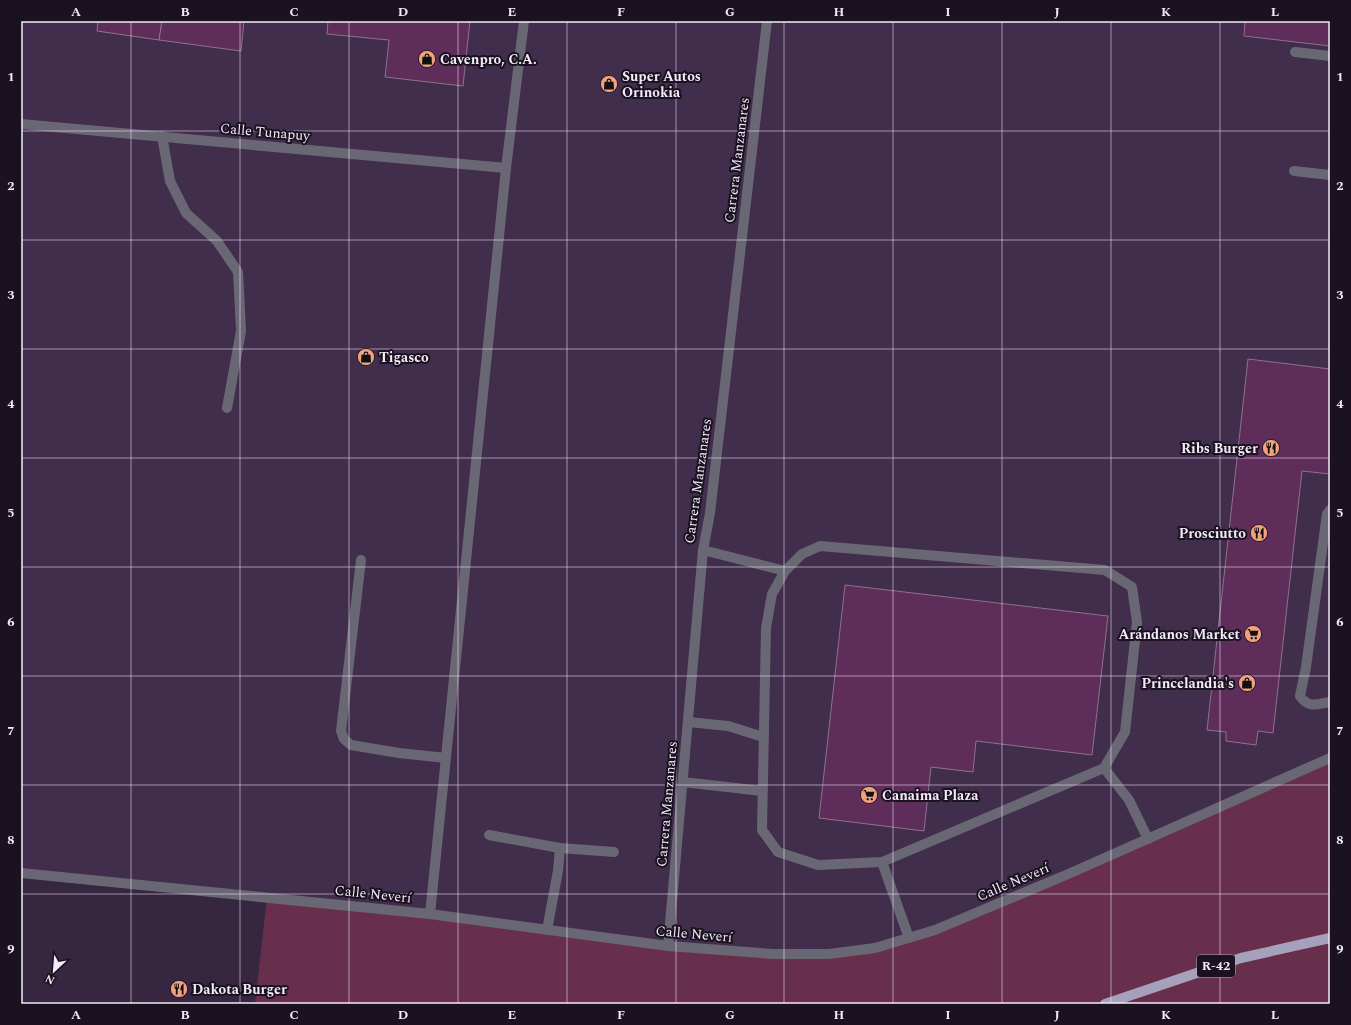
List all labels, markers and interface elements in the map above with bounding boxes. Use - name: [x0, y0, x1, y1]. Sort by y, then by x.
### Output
- text: A: [71, 2, 81, 22]
- text: B: [180, 2, 190, 22]
- text: C: [289, 2, 299, 22]
- text: D: [398, 2, 408, 22]
- text: E: [508, 2, 517, 22]
- text: F: [617, 2, 625, 22]
- text: G: [725, 2, 735, 22]
- text: H: [834, 2, 845, 22]
- text: I: [945, 2, 951, 22]
- text: J: [1054, 2, 1060, 22]
- text: K: [1161, 2, 1171, 22]
- text: L: [1271, 2, 1279, 22]
- shop icon: Cavenpro, C.A.: [417, 49, 437, 69]
- place label: Cavenpro, C.A.: [440, 49, 537, 70]
- place label: Super Autos Orinokia: [622, 66, 701, 103]
- text: 1: [7, 67, 15, 87]
- text: 1: [1336, 67, 1344, 87]
- shop icon: Super Autos Orinokia: [599, 74, 619, 94]
- street label: Carrera Manzanares: [719, 96, 755, 224]
- street label: Calle Tunapuy: [219, 118, 312, 146]
- text: 2: [7, 176, 15, 196]
- text: 2: [1336, 176, 1344, 196]
- text: 3: [7, 285, 15, 305]
- text: 3: [1336, 285, 1344, 305]
- shop icon: Tigasco: [356, 347, 376, 367]
- place label: Tigasco: [379, 347, 429, 368]
- text: 4: [7, 394, 15, 414]
- text: 4: [1336, 394, 1344, 414]
- street label: Carrera Manzanares: [679, 417, 717, 545]
- place label: Ribs Burger: [1181, 438, 1258, 459]
- restaurant icon: Ribs Burger: [1261, 438, 1281, 458]
- text: 5: [7, 503, 15, 523]
- text: 5: [1336, 503, 1344, 523]
- place label: Prosciutto: [1179, 523, 1246, 544]
- restaurant icon: Prosciutto: [1249, 523, 1269, 543]
- text: 6: [7, 612, 15, 632]
- text: 6: [1336, 612, 1344, 632]
- place label: Arándanos Market: [1118, 624, 1241, 645]
- supermarket icon: Arándanos Market: [1243, 624, 1263, 644]
- place label: Princelandia's: [1142, 673, 1234, 694]
- shop icon: Princelandia's: [1237, 673, 1257, 693]
- text: 7: [7, 721, 15, 741]
- text: 7: [1336, 721, 1344, 741]
- street label: Carrera Manzanares: [651, 740, 683, 868]
- supermarket icon: Canaima Plaza: [859, 785, 879, 805]
- place label: Canaima Plaza: [882, 785, 979, 806]
- text: 8: [7, 830, 15, 850]
- text: 8: [1336, 830, 1344, 850]
- street label: Calle Neverí: [974, 857, 1053, 907]
- street label: Calle Neverí: [334, 880, 413, 909]
- street label: Calle Neverí: [655, 920, 734, 948]
- text: 9: [7, 939, 15, 959]
- text: 9: [1336, 939, 1344, 959]
- north arrow: [34, 951, 74, 991]
- road number: R-42: [1197, 955, 1235, 977]
- text: N: [42, 970, 58, 989]
- restaurant icon: Dakota Burger: [169, 979, 189, 999]
- place label: Dakota Burger: [192, 979, 287, 1000]
- text: A: [71, 1005, 81, 1025]
- text: B: [180, 1005, 190, 1025]
- text: C: [289, 1005, 299, 1025]
- text: D: [398, 1005, 408, 1025]
- text: E: [508, 1005, 517, 1025]
- text: F: [617, 1005, 625, 1025]
- text: G: [725, 1005, 735, 1025]
- text: H: [834, 1005, 845, 1025]
- text: I: [945, 1005, 951, 1025]
- text: J: [1054, 1005, 1060, 1025]
- text: K: [1161, 1005, 1171, 1025]
- text: L: [1271, 1005, 1279, 1025]

